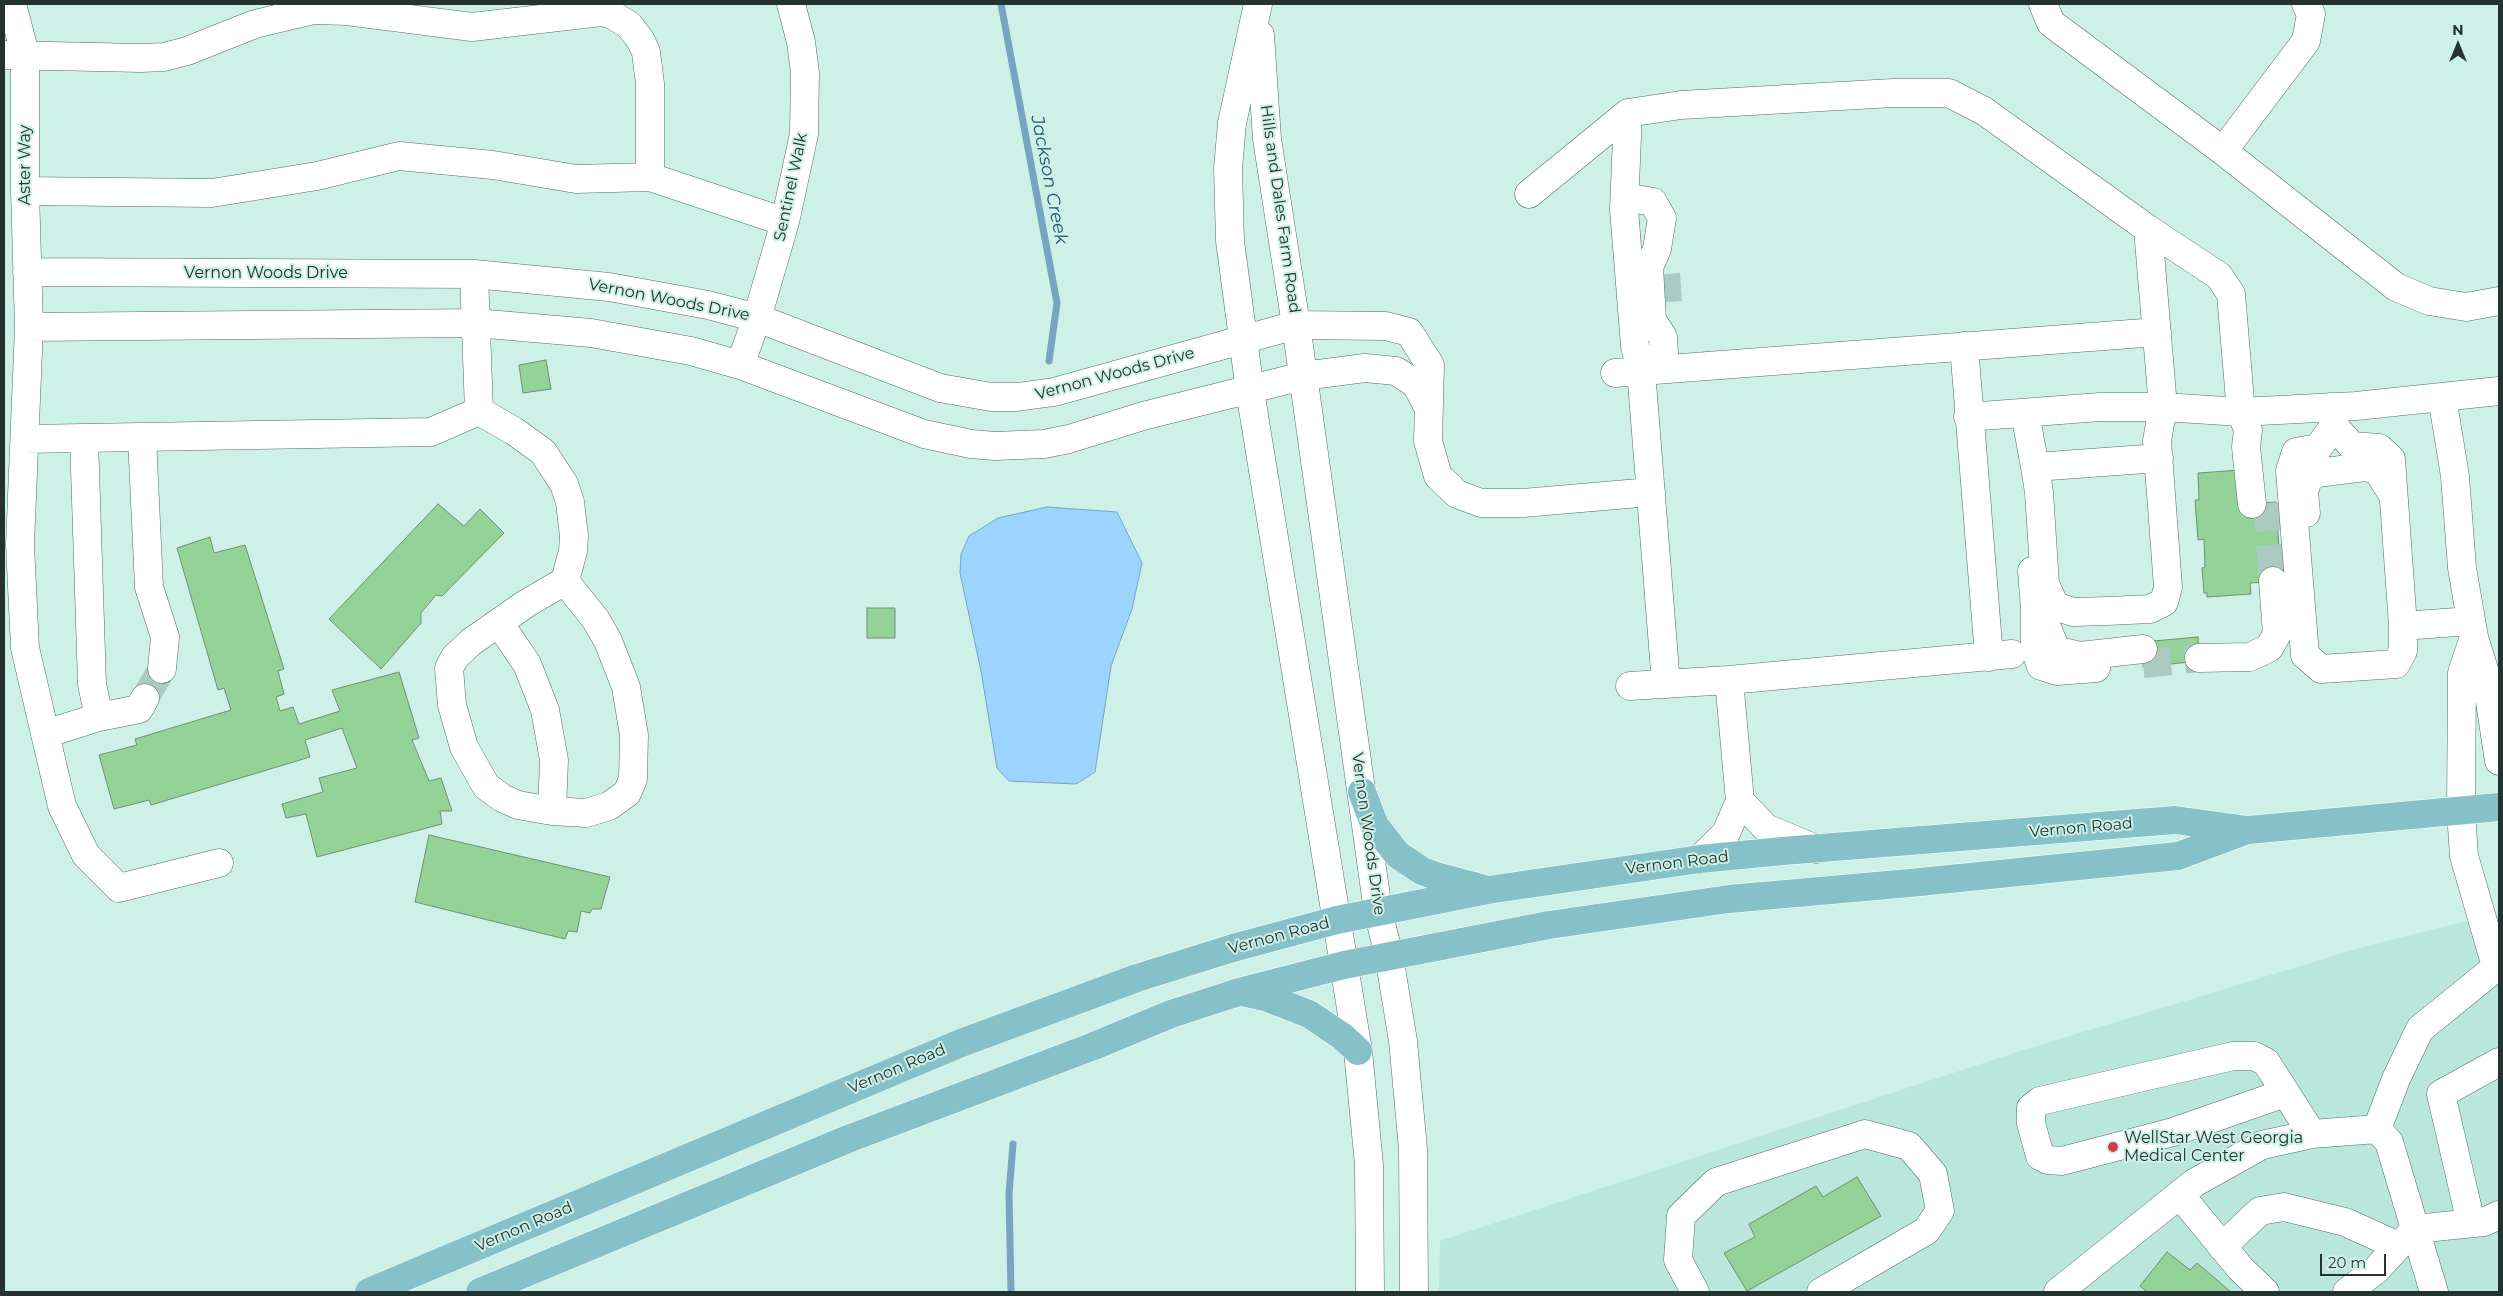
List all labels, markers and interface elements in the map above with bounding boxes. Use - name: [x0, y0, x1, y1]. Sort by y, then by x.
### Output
- north arrow: [2433, 20, 2483, 70]
- text: N: [2452, 21, 2464, 39]
- street label: Hills and Dales Farm Road: [1256, 104, 1304, 314]
- water label: Jackson Creek: [1026, 114, 1072, 246]
- street label: Aster Way: [15, 125, 35, 205]
- street label: Sentinel Walk: [770, 131, 812, 243]
- street label: Vernon Woods Drive: [184, 263, 348, 283]
- street label: Vernon Woods Drive: [587, 275, 751, 325]
- street label: Vernon Woods Drive: [1033, 344, 1197, 404]
- street label: Vernon Woods Drive: [1347, 752, 1389, 916]
- street label: Vernon Road: [2028, 814, 2134, 842]
- street label: Vernon Road: [1624, 847, 1730, 879]
- street label: Vernon Road: [1226, 913, 1332, 959]
- street label: Vernon Road: [845, 1040, 949, 1098]
- place label: WellStar West Georgia Medical Center: [2124, 1128, 2303, 1166]
- marker: WellStar West Georgia Medical Center: [2106, 1140, 2120, 1154]
- street label: Vernon Road: [472, 1198, 576, 1256]
- scale bar: [2323, 1244, 2389, 1276]
- text: 20 m: [2328, 1253, 2366, 1272]

